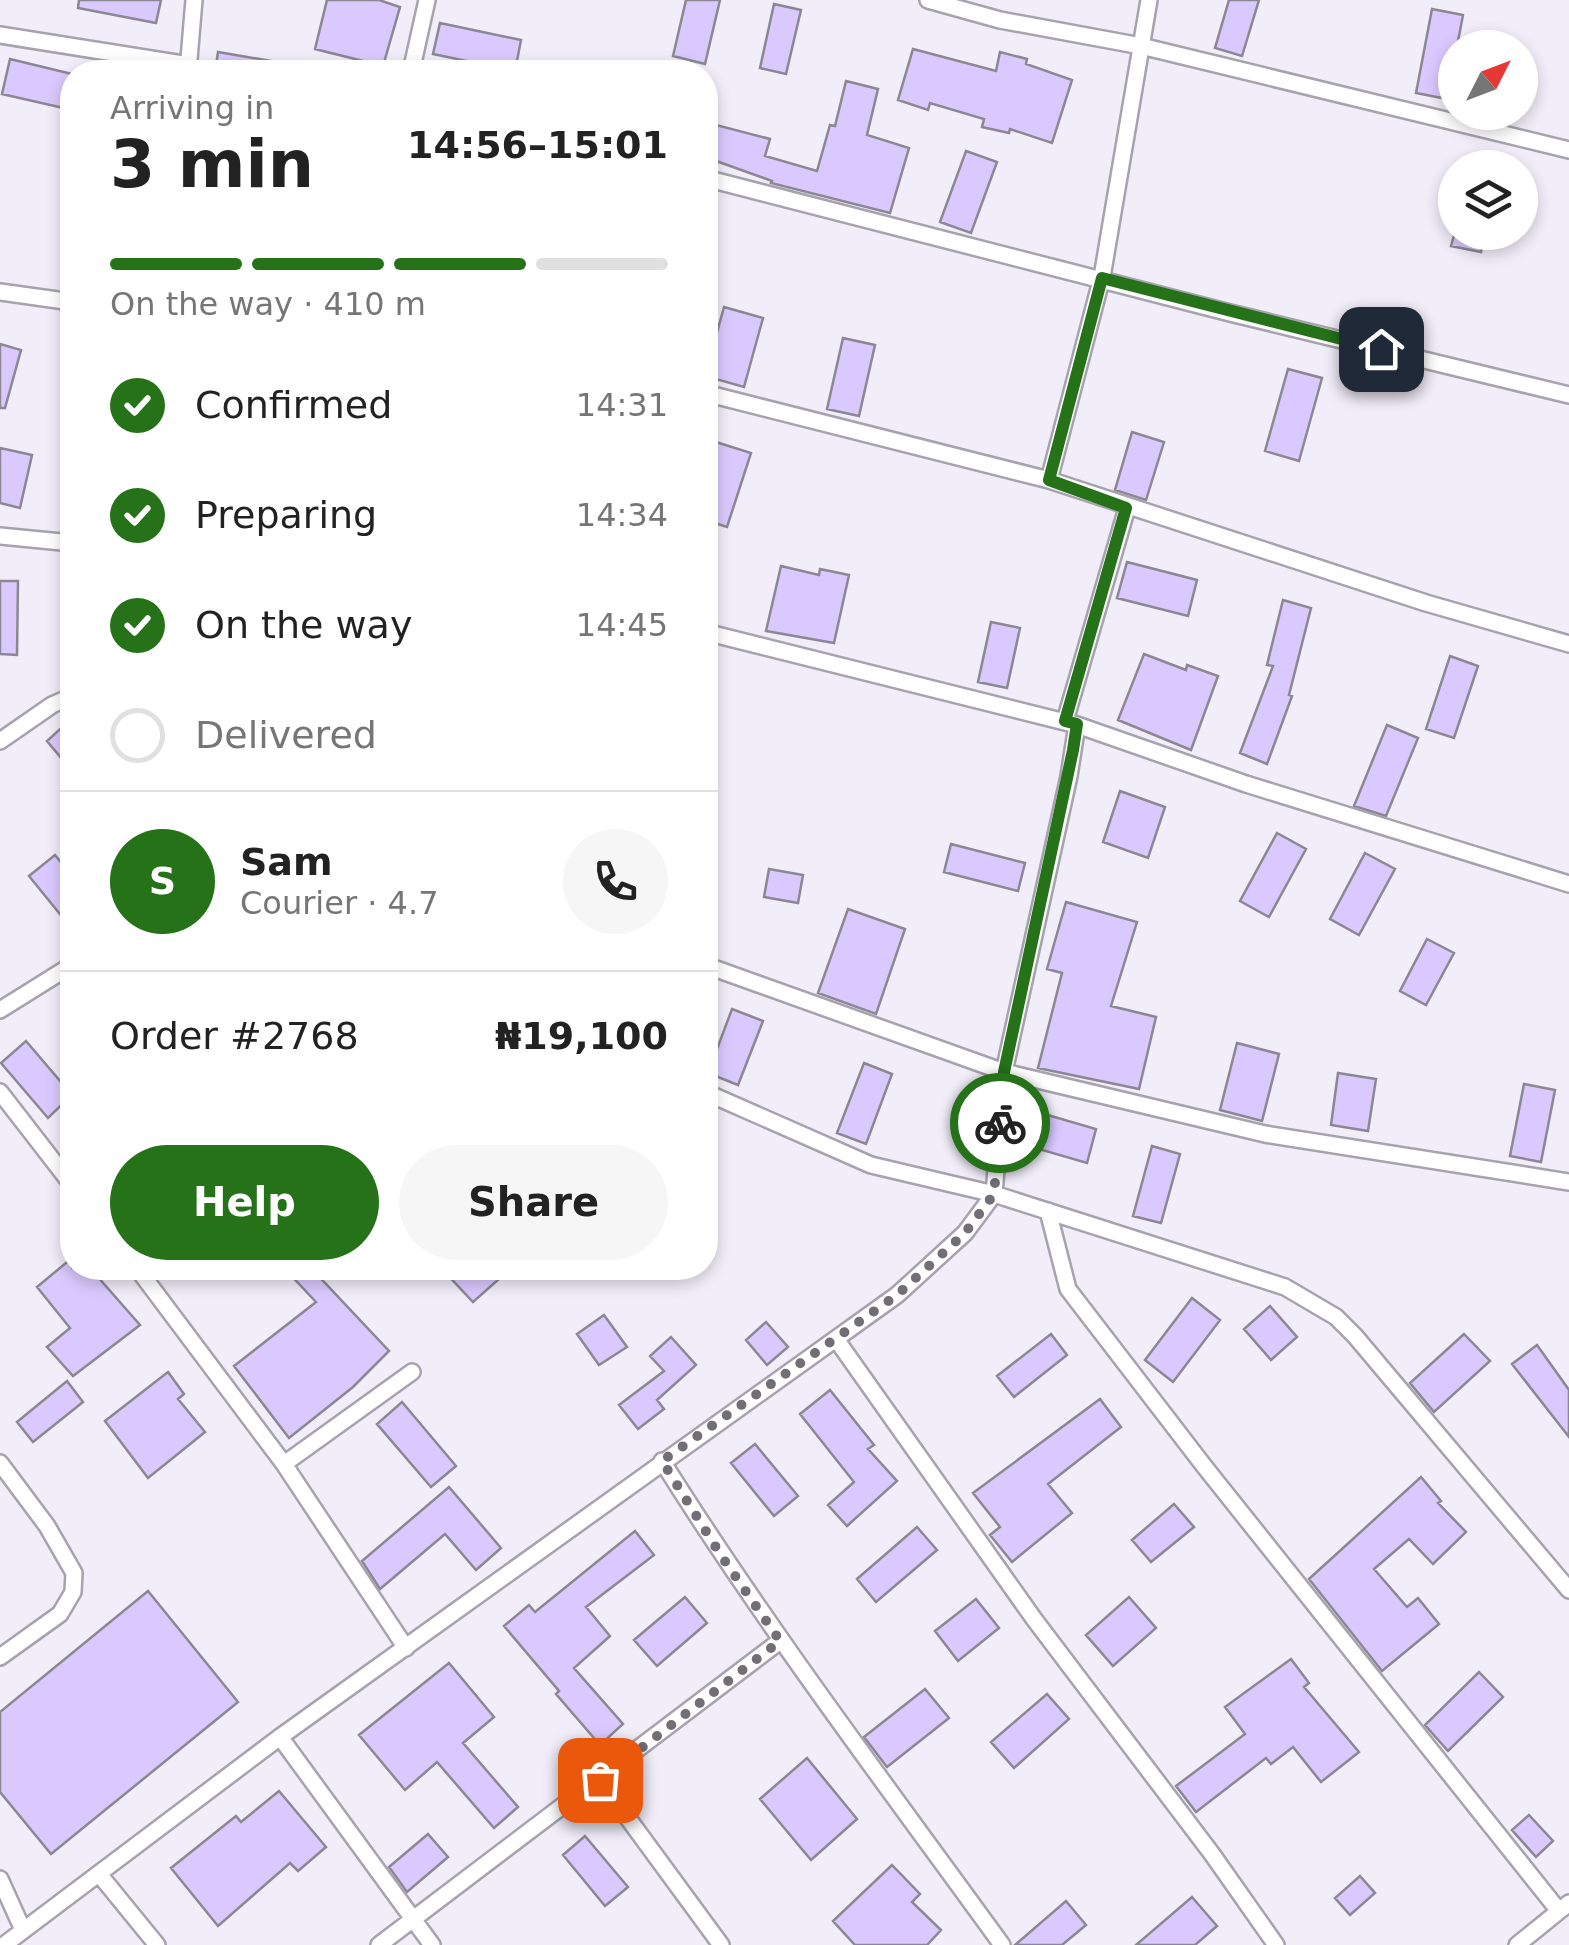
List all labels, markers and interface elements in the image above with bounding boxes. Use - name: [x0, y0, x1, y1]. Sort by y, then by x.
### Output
- north arrow: [1438, 30, 1538, 130]
- map controls: [1438, 30, 1538, 250]
- text: Arriving in: [110, 89, 274, 127]
- text: 14:56–15:01: [407, 123, 668, 167]
- text: 3 min: [110, 127, 314, 202]
- button: layers: [1438, 150, 1538, 250]
- text: On the way · 410 m: [110, 285, 426, 323]
- pin: [1339, 307, 1424, 392]
- icon: home: [1354, 322, 1409, 377]
- icon: check: [110, 378, 165, 433]
- text: Confirmed: [195, 383, 392, 427]
- text: 14:31: [576, 386, 668, 424]
- icon: check: [110, 488, 165, 543]
- text: Preparing: [195, 493, 377, 537]
- text: 14:34: [576, 496, 668, 534]
- icon: check: [110, 598, 165, 653]
- text: On the way: [195, 603, 412, 647]
- text: 14:45: [576, 606, 668, 644]
- text: Delivered: [195, 713, 377, 757]
- button: phone: [563, 829, 668, 934]
- text: Sam: [240, 840, 333, 884]
- text: S: [149, 859, 176, 903]
- text: Courier · 4.7: [240, 884, 439, 922]
- text: Order #2768: [110, 1014, 359, 1058]
- text: ₦19,100: [495, 1014, 668, 1058]
- courier: [950, 1073, 1050, 1173]
- icon: bike: [973, 1096, 1028, 1151]
- button: Help: [110, 1145, 379, 1260]
- button: Share: [399, 1145, 668, 1260]
- pin: [558, 1738, 643, 1823]
- icon: bag: [573, 1753, 628, 1808]

